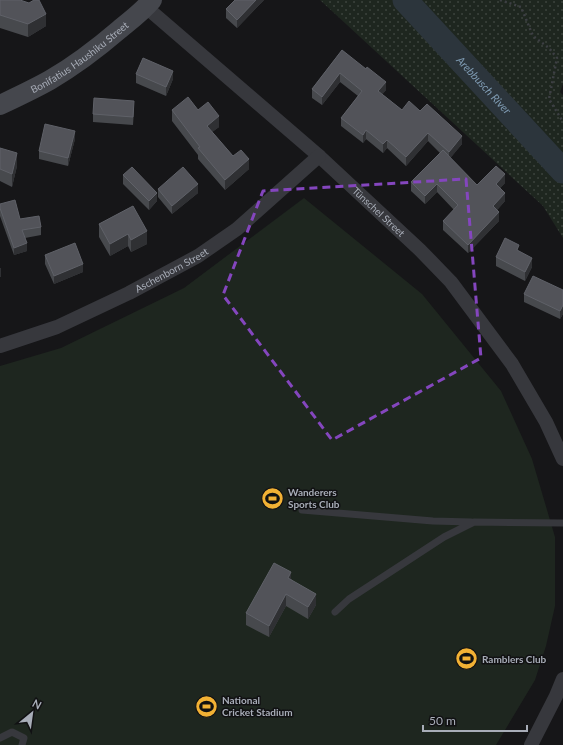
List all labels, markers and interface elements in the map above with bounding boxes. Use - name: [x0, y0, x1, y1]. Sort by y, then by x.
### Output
- street label: Bonifatius Haushiku Street: [28, 18, 131, 95]
- water label: Arebbusch River: [453, 52, 514, 117]
- street label: Tünschel Street: [350, 184, 408, 239]
- street label: Aschenborn Street: [133, 245, 211, 295]
- sports icon: Wanderers Sports Club: [259, 485, 285, 511]
- place label: Wanderers Sports Club: [288, 486, 340, 510]
- sports icon: Ramblers Club: [454, 646, 480, 672]
- place label: Ramblers Club: [482, 653, 547, 665]
- north arrow: [12, 693, 52, 733]
- sports icon: National Cricket Stadium: [193, 693, 219, 719]
- place label: National Cricket Stadium: [222, 694, 293, 718]
- text: N: [30, 696, 44, 712]
- scale bar: [423, 707, 527, 733]
- text: 50 m: [429, 713, 456, 728]

